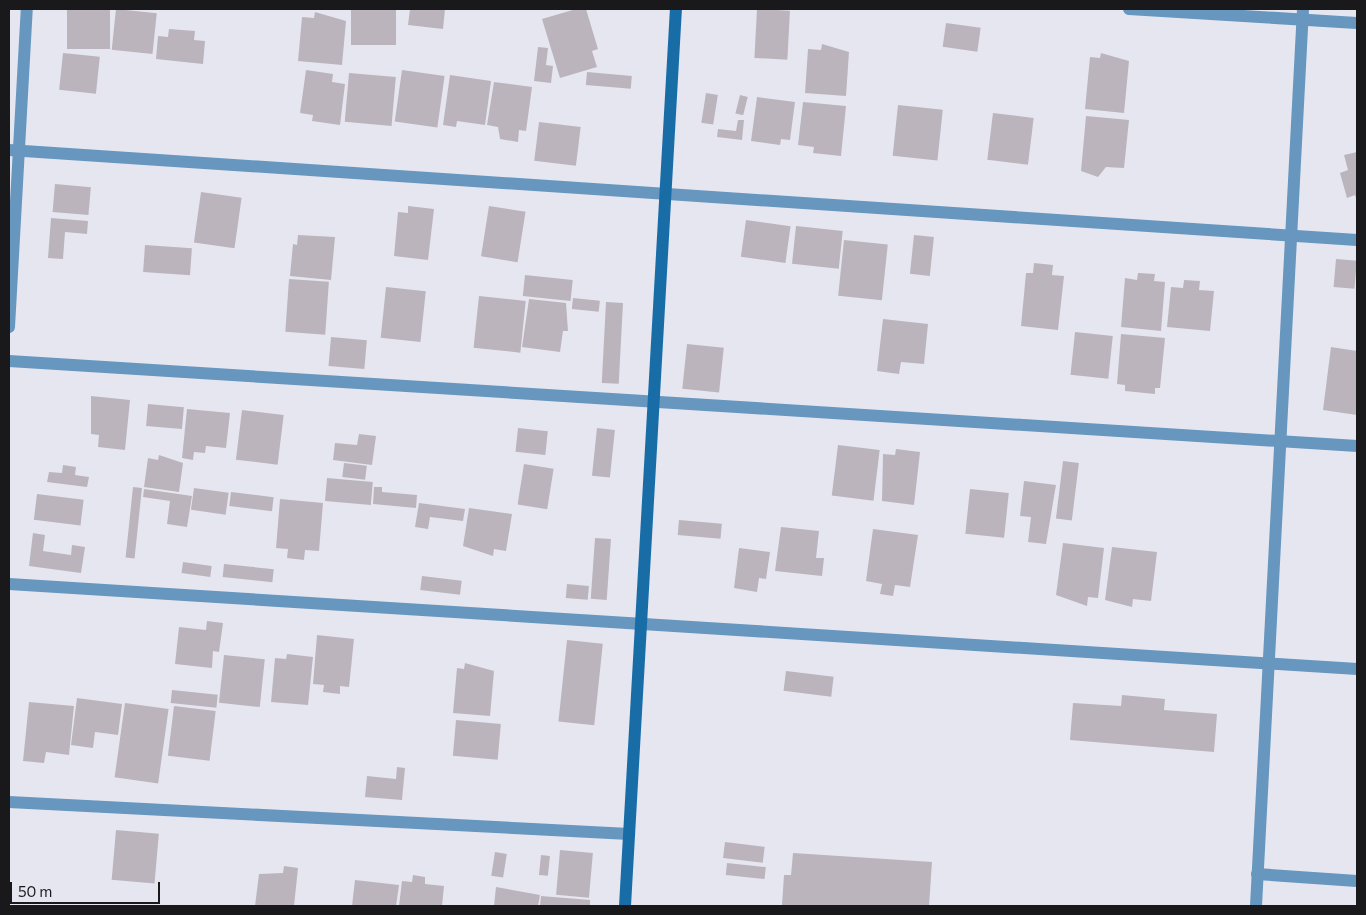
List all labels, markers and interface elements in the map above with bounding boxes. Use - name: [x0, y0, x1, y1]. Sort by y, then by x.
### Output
- scale bar: [12, 872, 162, 904]
- text: 50 m: [18, 882, 52, 900]

